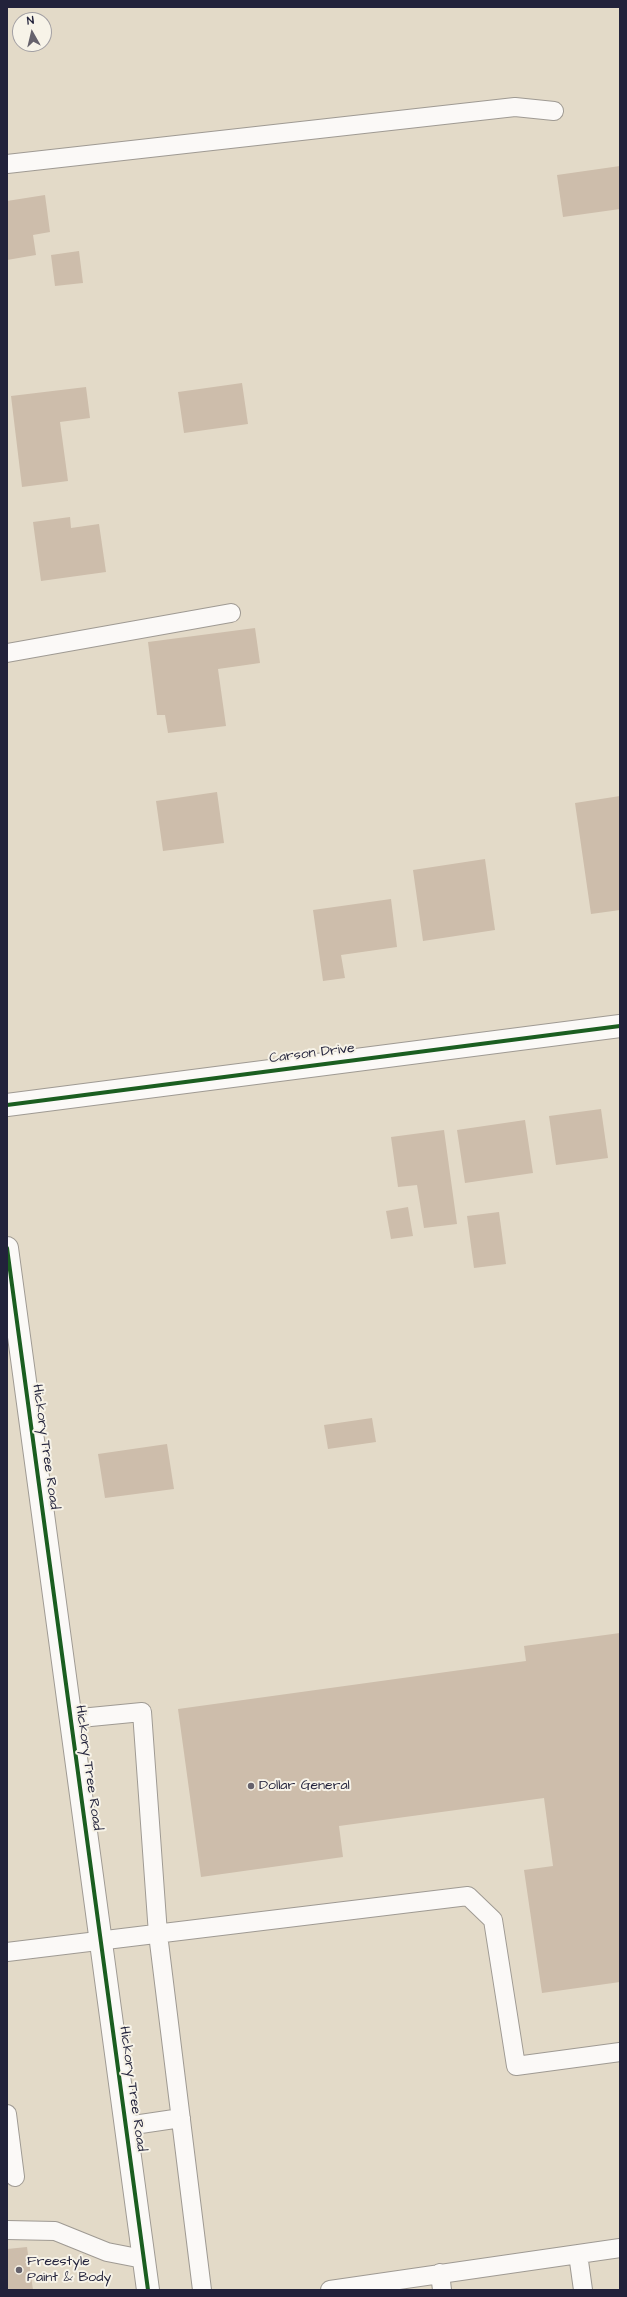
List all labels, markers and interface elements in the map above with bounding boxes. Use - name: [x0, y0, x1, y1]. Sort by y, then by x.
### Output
- north arrow: [12, 12, 52, 52]
- text: N: [26, 13, 35, 29]
- street label: Carson Drive: [268, 1040, 356, 1068]
- street label: Hickory Tree Road: [28, 1383, 62, 1511]
- street label: Hickory Tree Road: [71, 1704, 105, 1832]
- place label: Dollar General: [259, 1778, 350, 1794]
- marker: Dollar General: [246, 1781, 256, 1791]
- street label: Hickory Tree Road: [115, 2025, 149, 2153]
- place label: Freestyle Paint & Body: [27, 2254, 111, 2286]
- marker: Freestyle Paint & Body: [14, 2265, 24, 2275]

